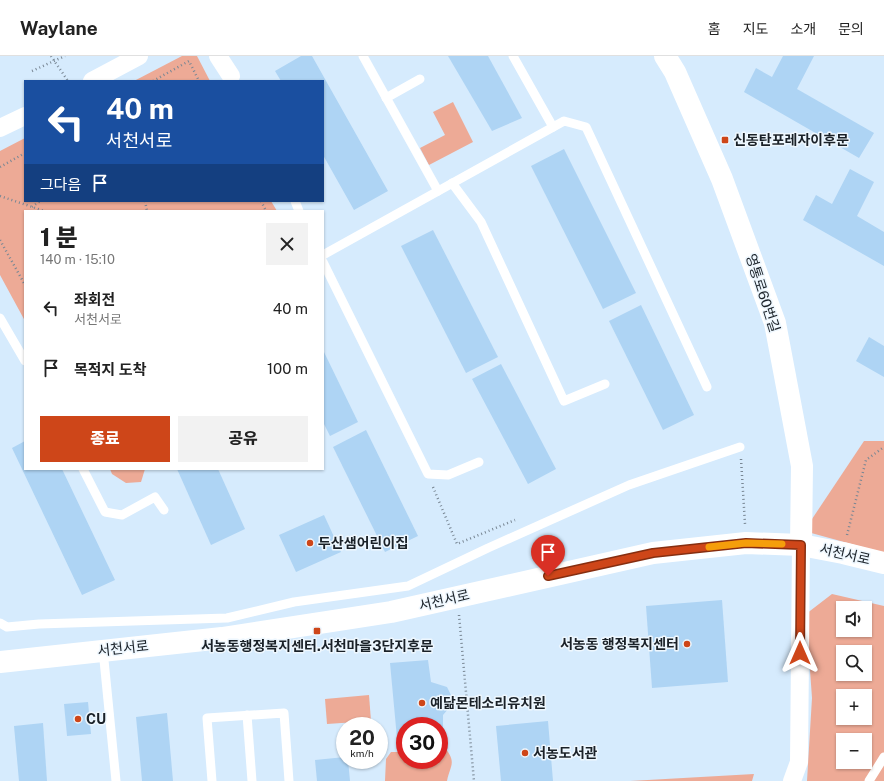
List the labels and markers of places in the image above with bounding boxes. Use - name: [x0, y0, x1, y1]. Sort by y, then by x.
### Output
- place label: 신동탄포레자이후문: [733, 132, 849, 148]
- marker: 신동탄포레자이후문: [720, 135, 730, 145]
- place label: 두산샘어린이집: [318, 535, 408, 551]
- pin: [531, 535, 565, 576]
- marker: 두산샘어린이집: [305, 538, 315, 548]
- marker: 서농동행정복지센터.서천마을3단지후문: [312, 626, 322, 636]
- place label: 서농동 행정복지센터: [560, 636, 679, 652]
- place label: 서농동행정복지센터.서천마을3단지후문: [201, 638, 433, 654]
- marker: 서농동 행정복지센터: [682, 639, 692, 649]
- place label: 예닮몬테소리유치원: [430, 695, 546, 711]
- marker: 예닮몬테소리유치원: [417, 698, 427, 708]
- place label: CU: [86, 711, 106, 727]
- marker: CU: [73, 714, 83, 724]
- place label: 서농도서관: [533, 745, 598, 761]
- marker: 서농도서관: [520, 748, 530, 758]

